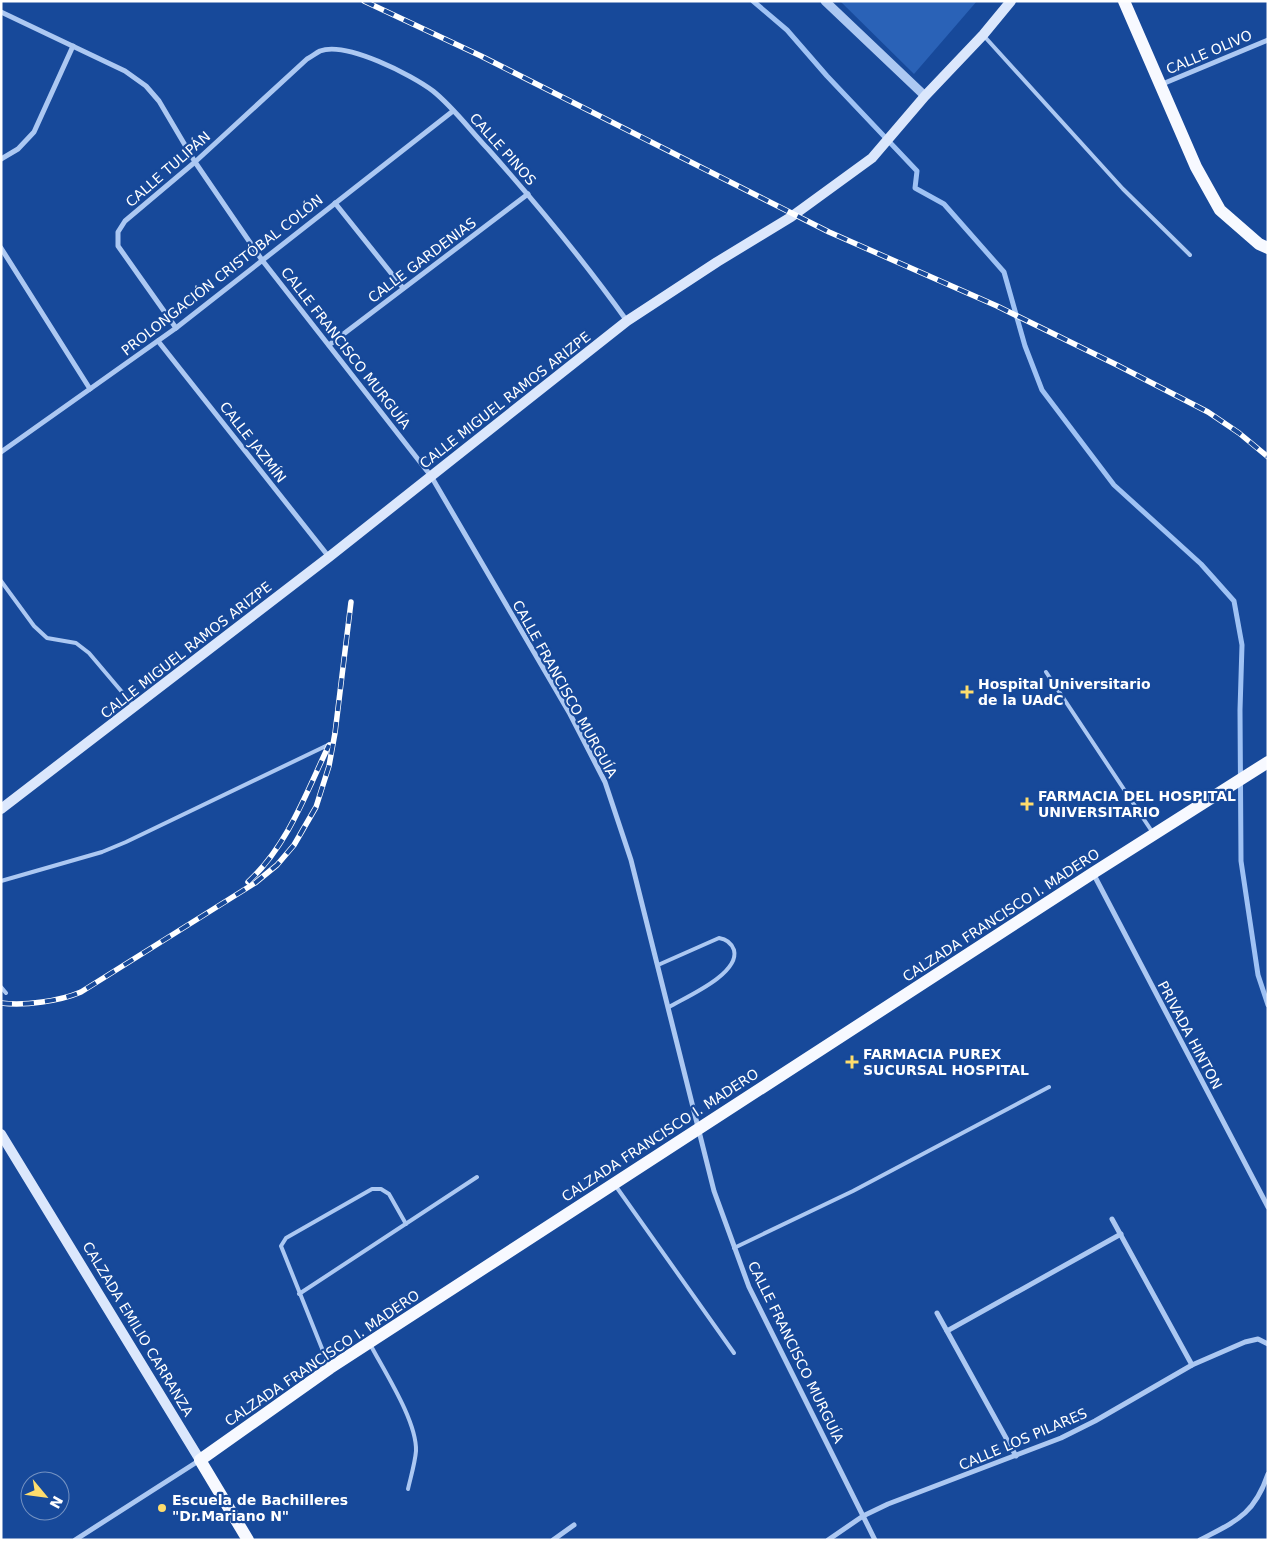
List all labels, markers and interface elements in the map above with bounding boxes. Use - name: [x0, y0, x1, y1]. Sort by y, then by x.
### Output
- street label: CALLE OLIVO: [1164, 27, 1254, 77]
- street label: CALLE PINOS: [467, 110, 540, 188]
- street label: CALLE TULIPÁN: [123, 128, 213, 210]
- street label: PROLONGACIÓN CRISTÓBAL COLÓN: [118, 191, 326, 359]
- street label: CALLE GARDENIAS: [365, 214, 479, 306]
- street label: CALLE FRANCISCO MURGUÍA: [278, 264, 414, 432]
- street label: CALLE MIGUEL RAMOS ARIZPE: [416, 328, 594, 472]
- street label: CALLE JAZMÍN: [217, 398, 289, 486]
- street label: CALLE MIGUEL RAMOS ARIZPE: [97, 578, 275, 722]
- street label: CALLE FRANCISCO MURGUÍA: [509, 597, 621, 781]
- place label: Hospital Universitario de la UAdC: [978, 676, 1151, 708]
- marker: Hospital Universitario de la UAdC: [960, 685, 974, 699]
- place label: FARMACIA DEL HOSPITAL UNIVERSITARIO: [1038, 788, 1236, 820]
- marker: FARMACIA DEL HOSPITAL UNIVERSITARIO: [1020, 797, 1034, 811]
- street label: CALZADA FRANCISCO I. MADERO: [900, 845, 1102, 985]
- street label: PRIVADA HINTON: [1155, 978, 1225, 1092]
- place label: FARMACIA PUREX SUCURSAL HOSPITAL: [863, 1046, 1029, 1078]
- marker: FARMACIA PUREX SUCURSAL HOSPITAL: [845, 1055, 859, 1069]
- street label: CALZADA FRANCISCO I. MADERO: [559, 1065, 761, 1205]
- street label: CALZADA EMILIO CARRANZA: [79, 1239, 197, 1420]
- street label: CALLE FRANCISCO MURGUÍA: [745, 1258, 847, 1446]
- street label: CALZADA FRANCISCO I. MADERO: [222, 1287, 422, 1429]
- street label: CALLE LOS PILARES: [957, 1405, 1090, 1473]
- north arrow: [20, 1471, 70, 1521]
- place label: Escuela de Bachilleres "Dr.Mariano N": [172, 1492, 348, 1524]
- text: N: [47, 1493, 66, 1511]
- marker: Escuela de Bachilleres "Dr.Mariano N": [156, 1502, 168, 1514]

